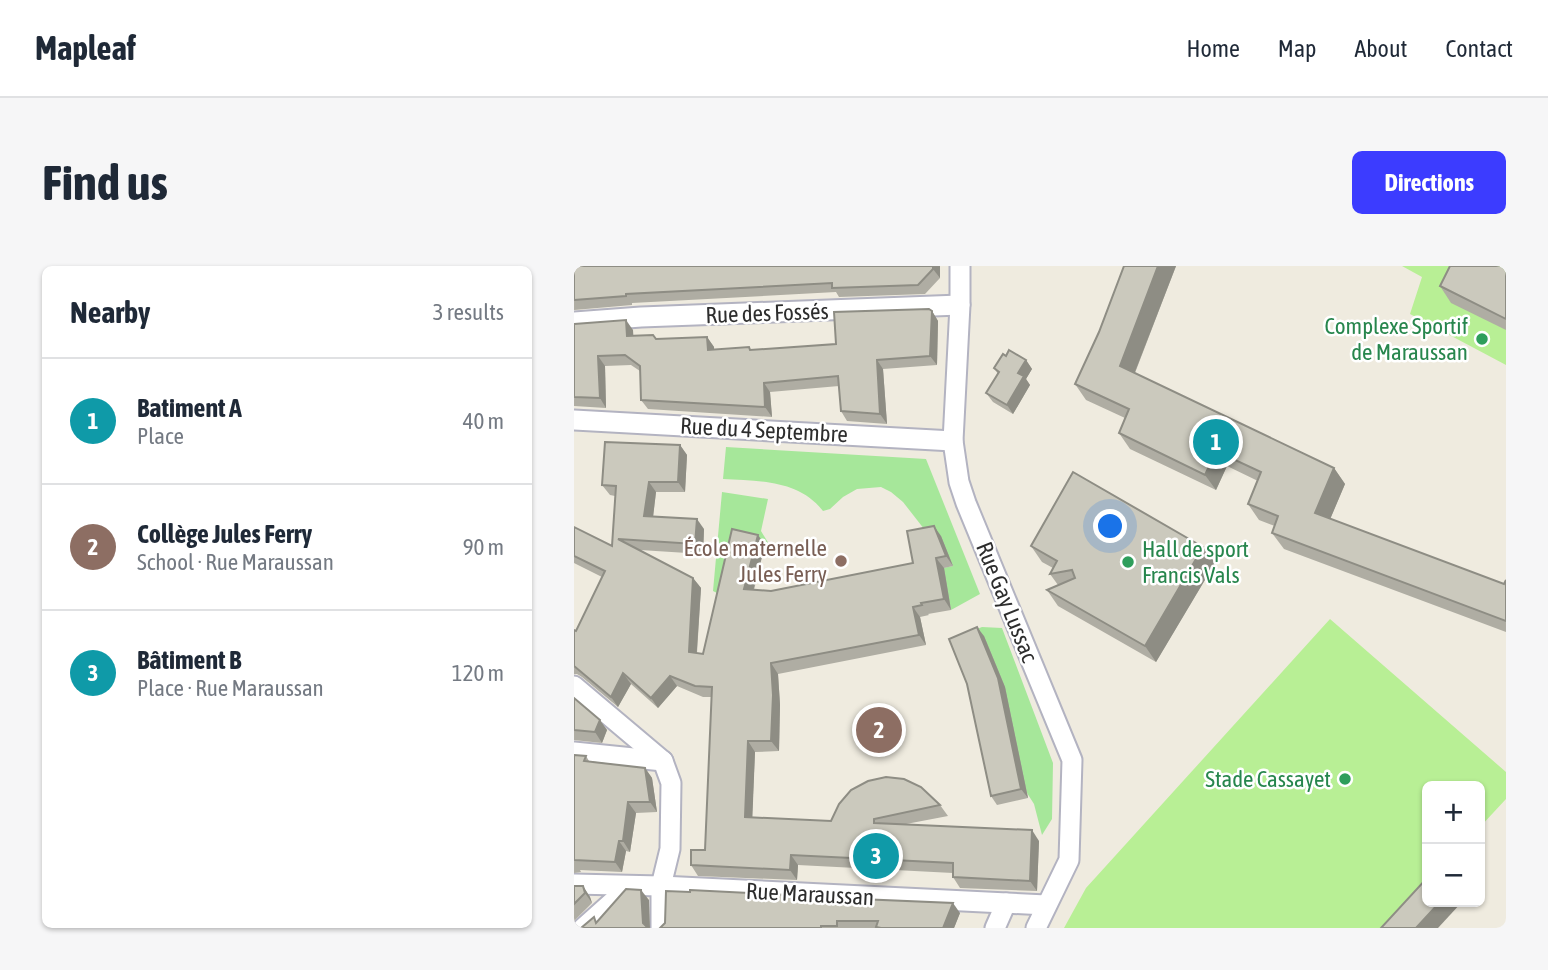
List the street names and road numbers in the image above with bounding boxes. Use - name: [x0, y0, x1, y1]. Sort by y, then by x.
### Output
- street label: Rue des Fossés: [705, 298, 829, 328]
- street label: Rue du 4 Septembre: [680, 413, 848, 447]
- street label: Rue Gay Lussac: [971, 538, 1043, 666]
- street label: Rue Maraussan: [745, 878, 875, 910]

